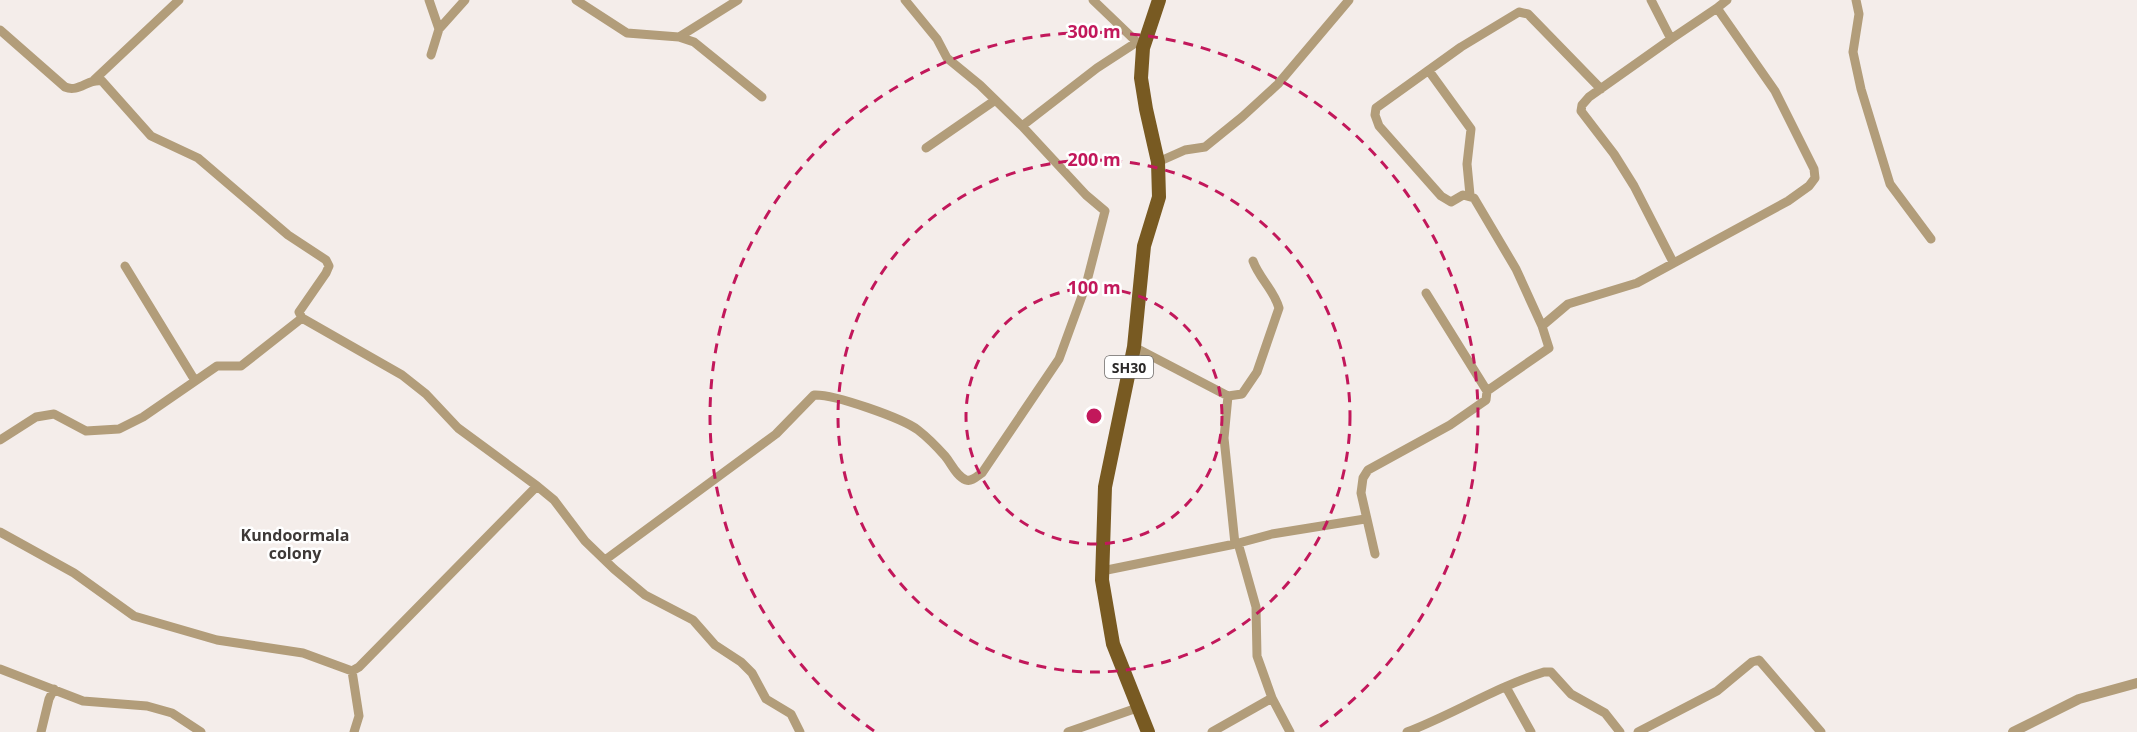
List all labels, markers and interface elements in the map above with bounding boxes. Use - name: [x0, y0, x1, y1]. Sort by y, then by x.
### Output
- text: 300 m: [1067, 19, 1121, 43]
- text: 200 m: [1067, 147, 1121, 171]
- text: 100 m: [1067, 275, 1121, 299]
- road number: SH30: [1105, 356, 1153, 378]
- centre of rings: [1084, 406, 1104, 426]
- district label: Kundoormala colony: [241, 524, 349, 564]

